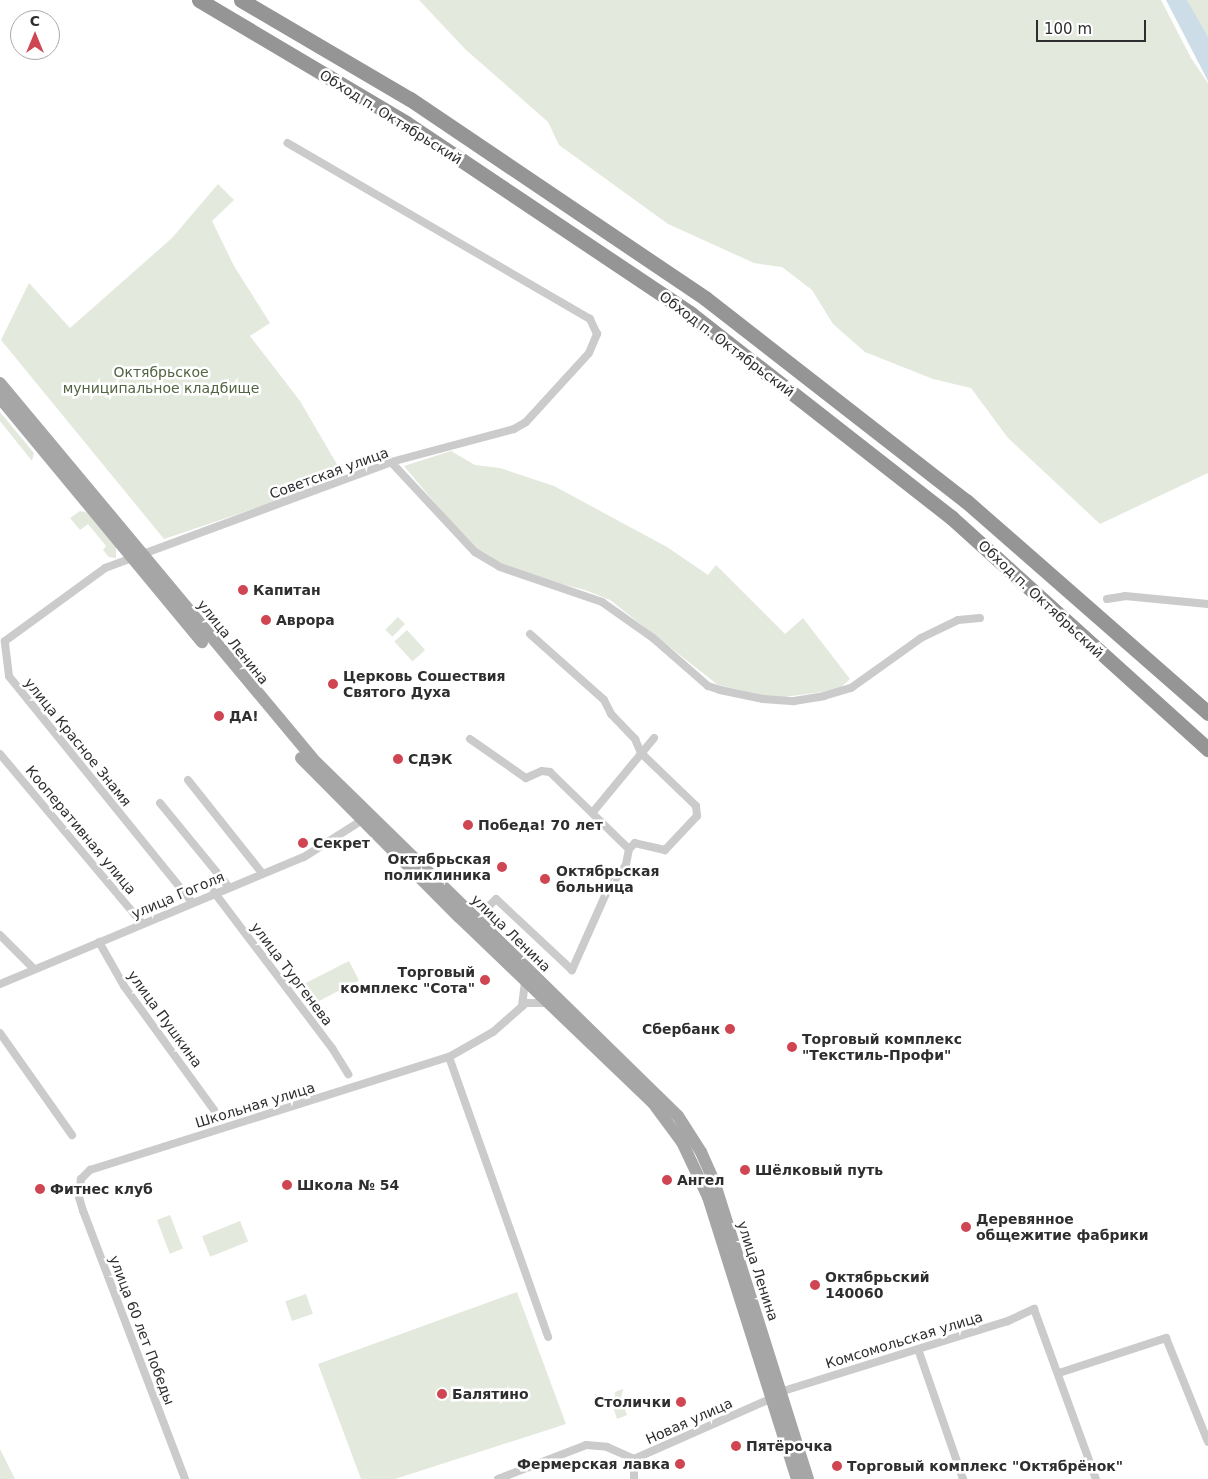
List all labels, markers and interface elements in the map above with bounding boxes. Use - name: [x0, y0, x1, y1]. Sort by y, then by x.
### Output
- north arrow: [10, 10, 60, 60]
- scale bar: [1038, 10, 1148, 42]
- text: С: [30, 13, 40, 29]
- text: 100 m: [1044, 20, 1092, 38]
- street label: Обход п. Октябрьский: [317, 66, 465, 168]
- street label: Обход п. Октябрьский: [656, 288, 798, 400]
- park label: Октябрьское муниципальное кладбище: [63, 364, 259, 397]
- street label: Советская улица: [267, 444, 391, 502]
- street label: Обход п. Октябрьский: [975, 537, 1107, 661]
- place label: Капитан: [253, 582, 321, 598]
- marker: Капитан: [237, 584, 249, 596]
- street label: улица Ленина: [194, 596, 272, 688]
- place label: Аврора: [276, 612, 335, 628]
- marker: Аврора: [260, 614, 272, 626]
- place label: Церковь Сошествия Святого Духа: [343, 668, 506, 700]
- street label: улица Красное Знамя: [21, 674, 135, 810]
- marker: Церковь Сошествия Святого Духа: [327, 678, 339, 690]
- place label: ДА!: [229, 708, 259, 724]
- marker: ДА!: [213, 710, 225, 722]
- place label: СДЭК: [408, 751, 452, 767]
- marker: СДЭК: [392, 753, 404, 765]
- street label: Кооперативная улица: [22, 762, 140, 898]
- place label: Победа! 70 лет: [478, 817, 603, 833]
- marker: Победа! 70 лет: [462, 819, 474, 831]
- place label: Секрет: [313, 835, 370, 851]
- marker: Секрет: [297, 837, 309, 849]
- place label: Октябрьская поликлиника: [384, 851, 491, 884]
- marker: Октябрьская поликлиника: [495, 860, 509, 874]
- place label: Октябрьская больница: [556, 863, 659, 896]
- street label: улица Гоголя: [129, 868, 227, 922]
- marker: Октябрьская больница: [538, 872, 552, 886]
- street label: улица Ленина: [468, 891, 554, 975]
- street label: улица Тургенева: [248, 919, 336, 1029]
- place label: Торговый комплекс "Сота": [340, 964, 475, 996]
- street label: улица Пушкина: [124, 967, 206, 1071]
- marker: Торговый комплекс "Сота": [479, 974, 491, 986]
- place label: Сбербанк: [642, 1021, 720, 1037]
- marker: Сбербанк: [724, 1023, 736, 1035]
- place label: Торговый комплекс "Текстиль-Профи": [802, 1031, 962, 1064]
- marker: Торговый комплекс "Текстиль-Профи": [786, 1041, 798, 1053]
- street label: Школьная улица: [193, 1079, 317, 1131]
- place label: Шёлковый путь: [755, 1162, 883, 1178]
- marker: Шёлковый путь: [739, 1164, 751, 1176]
- place label: Ангел: [677, 1172, 725, 1188]
- marker: Ангел: [661, 1174, 673, 1186]
- place label: Школа № 54: [297, 1177, 399, 1193]
- marker: Школа № 54: [281, 1179, 293, 1191]
- place label: Фитнес клуб: [50, 1181, 153, 1197]
- marker: Фитнес клуб: [34, 1183, 46, 1195]
- place label: Деревянное общежитие фабрики: [976, 1211, 1149, 1244]
- street label: улица Ленина: [734, 1219, 782, 1323]
- marker: Деревянное общежитие фабрики: [960, 1221, 972, 1233]
- street label: улица 60 лет Победы: [106, 1253, 178, 1407]
- place label: Октябрьский 140060: [825, 1269, 930, 1302]
- marker: Октябрьский 140060: [809, 1279, 821, 1291]
- street label: Комсомольская улица: [823, 1308, 985, 1372]
- place label: Балятино: [452, 1386, 529, 1402]
- marker: Балятино: [436, 1388, 448, 1400]
- place label: Столички: [594, 1394, 671, 1410]
- street label: Новая улица: [643, 1394, 735, 1448]
- marker: Столички: [675, 1396, 687, 1408]
- place label: Пятёрочка: [746, 1438, 833, 1454]
- marker: Пятёрочка: [730, 1440, 742, 1452]
- place label: Фермерская лавка: [517, 1456, 670, 1472]
- marker: Фермерская лавка: [674, 1458, 686, 1470]
- place label: Торговый комплекс "Октябрёнок": [847, 1458, 1123, 1474]
- marker: Торговый комплекс "Октябрёнок": [831, 1460, 843, 1472]

